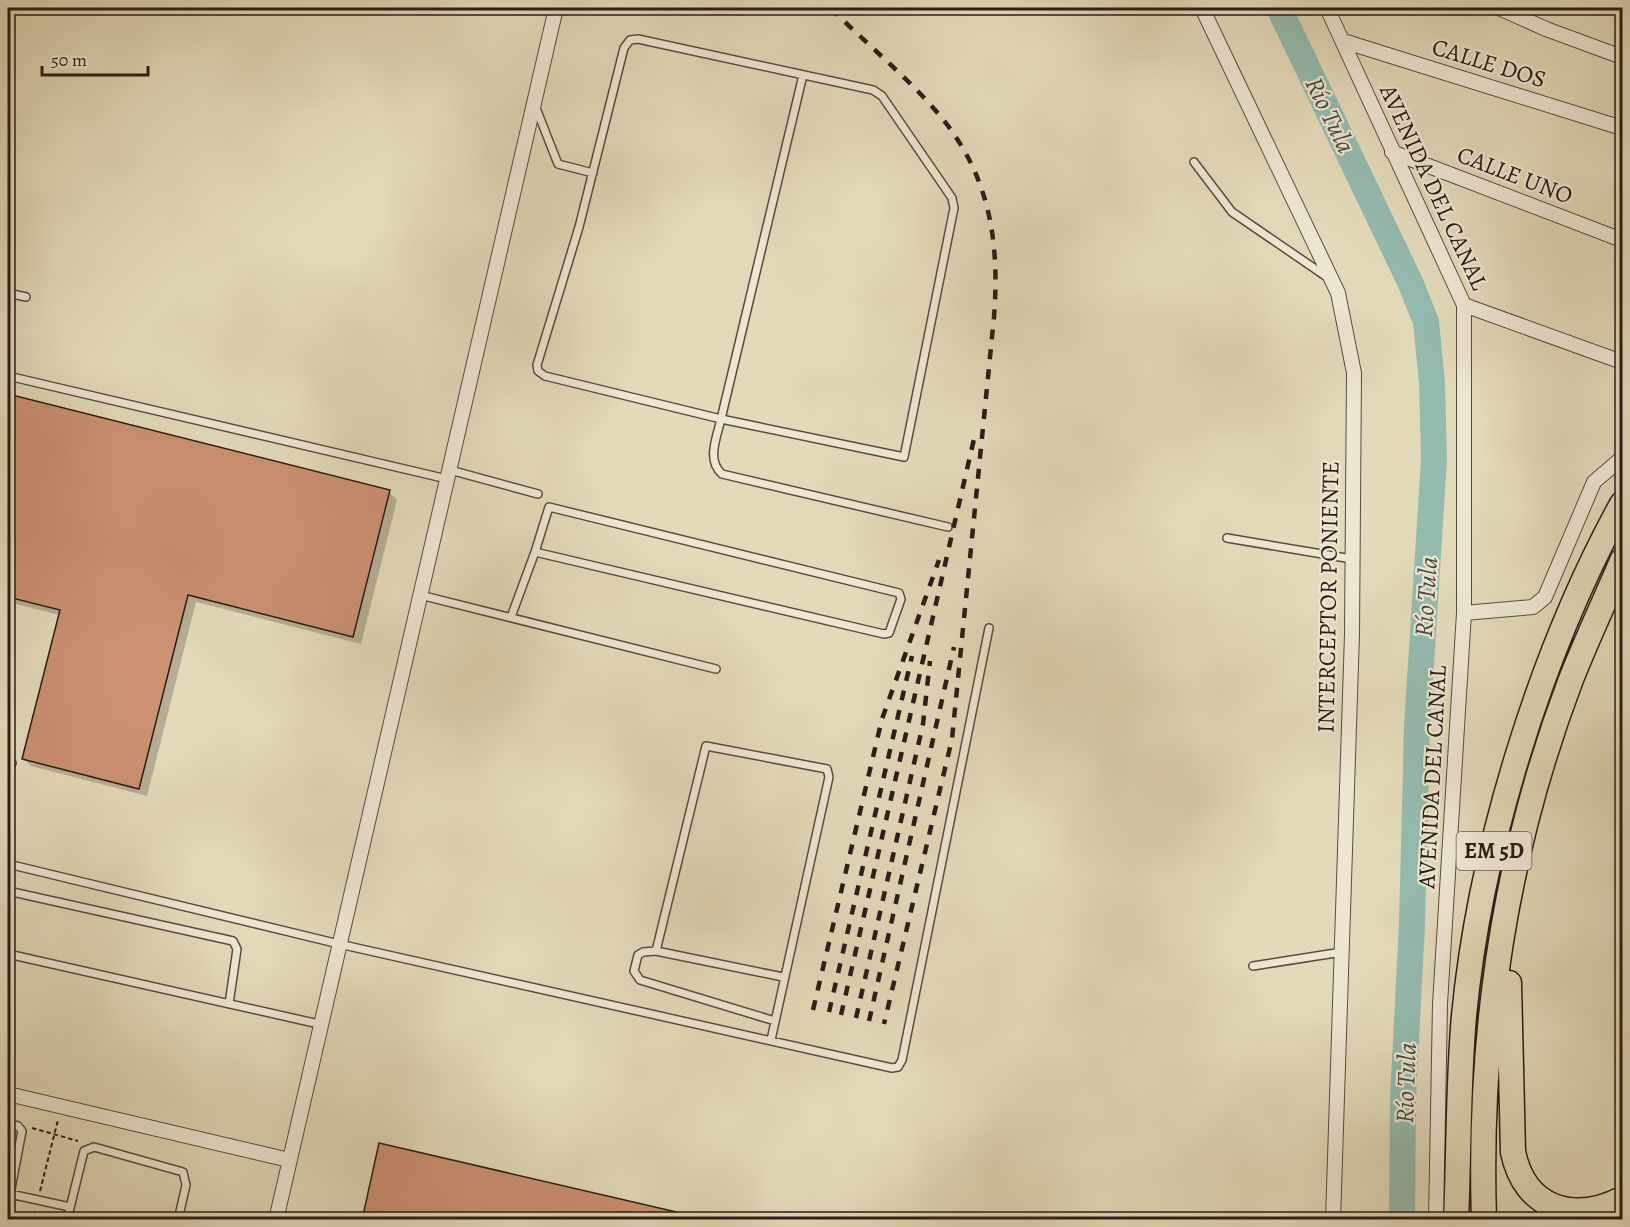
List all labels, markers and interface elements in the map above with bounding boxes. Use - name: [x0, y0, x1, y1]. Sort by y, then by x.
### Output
- street label: CALLE DOS: [1428, 31, 1550, 95]
- scale bar: [42, 39, 148, 77]
- text: 50 m: [51, 48, 87, 72]
- water label: Río Tula: [1297, 71, 1363, 159]
- street label: AVENIDA DEL CANAL: [1372, 78, 1496, 296]
- street label: CALLE UNO: [1453, 138, 1577, 212]
- street label: INTERCEPTOR PONIENTE: [1310, 461, 1346, 733]
- water label: Río Tula: [1406, 555, 1446, 639]
- street label: AVENIDA DEL CANAL: [1410, 664, 1454, 890]
- road number: EM 5D: [1456, 832, 1532, 870]
- water label: Río Tula: [1387, 1042, 1425, 1124]

